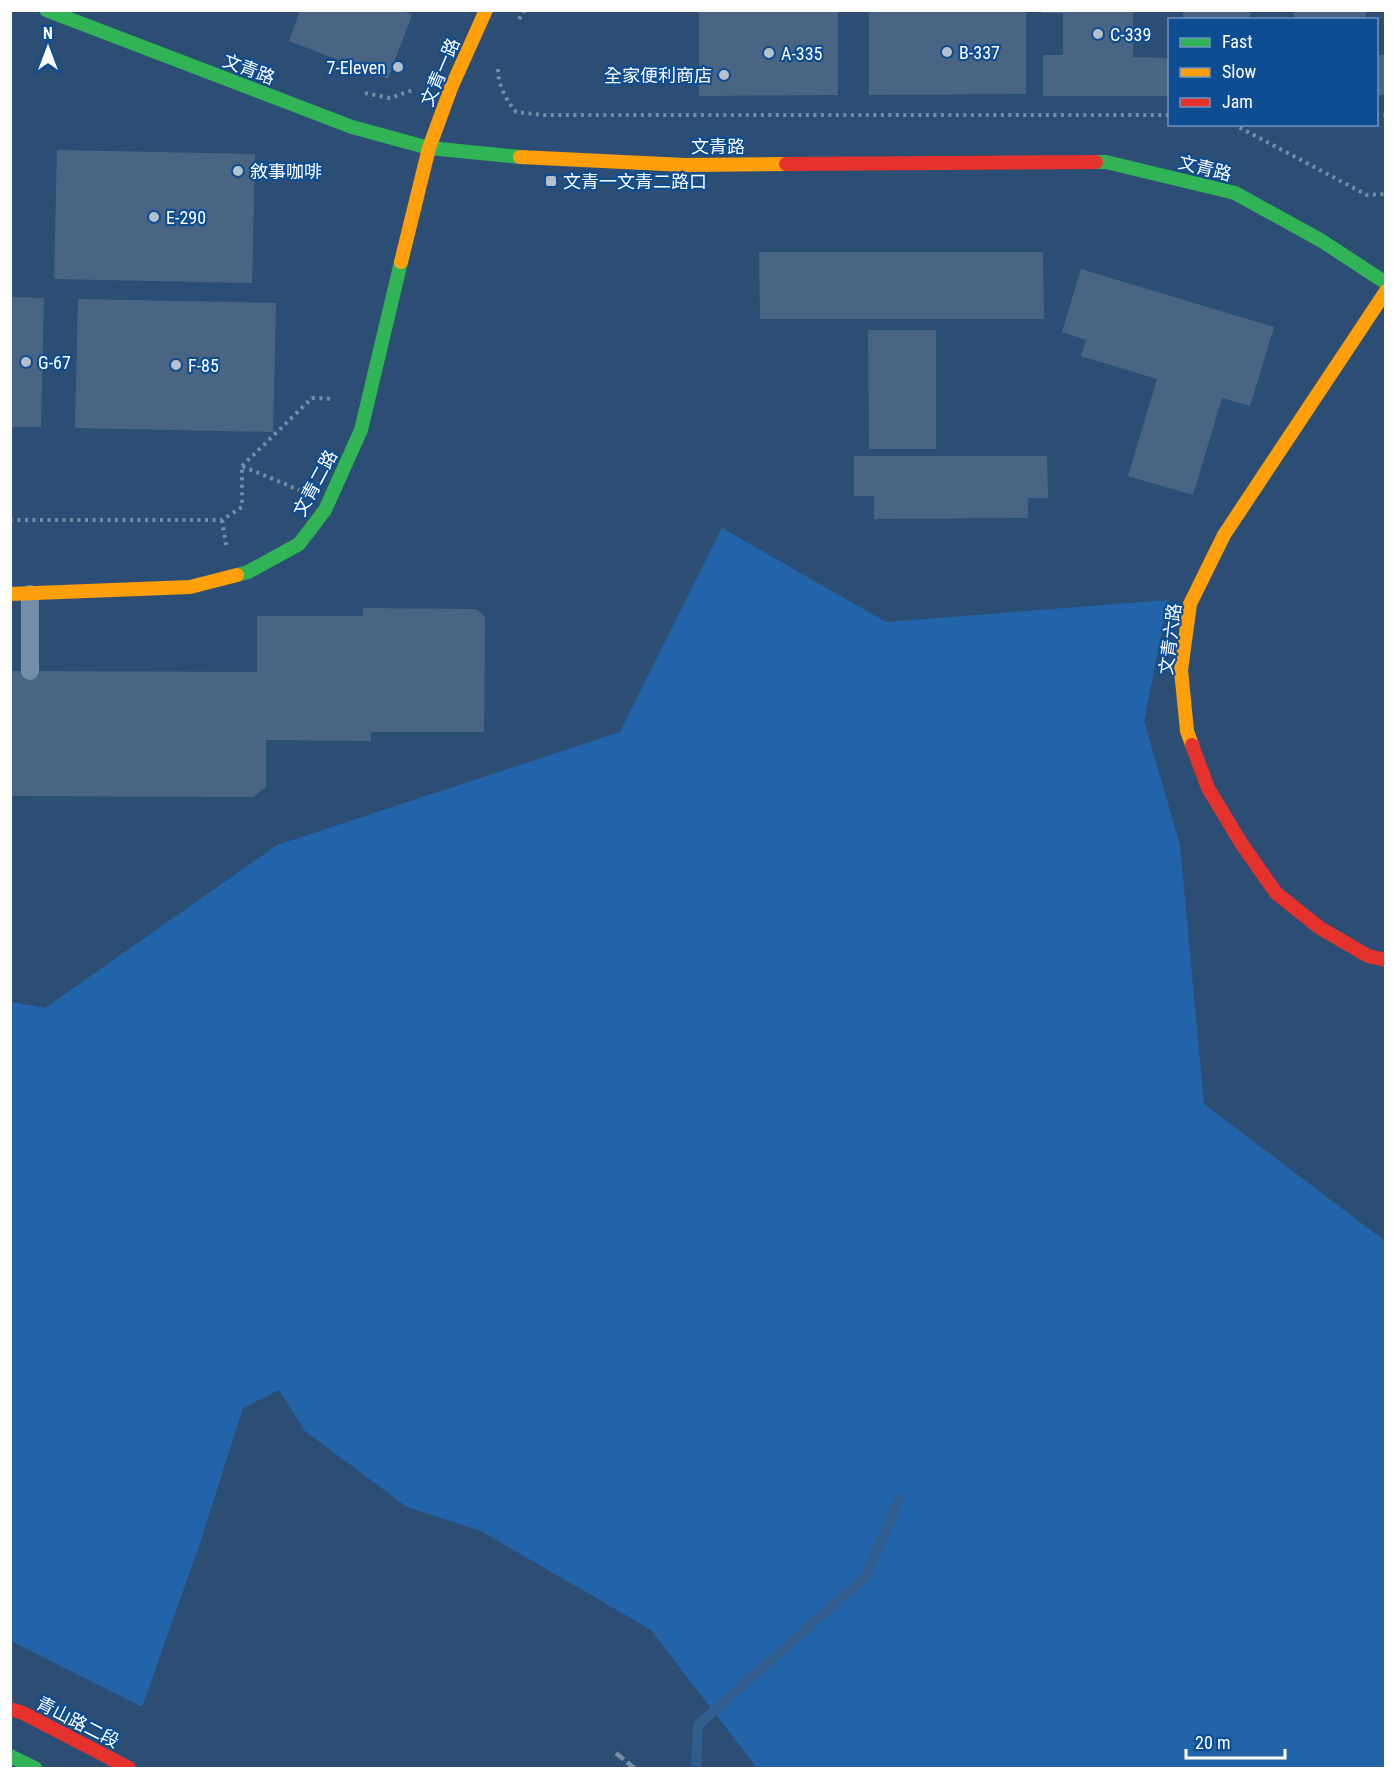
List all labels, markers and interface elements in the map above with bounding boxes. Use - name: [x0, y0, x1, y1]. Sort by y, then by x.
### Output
- north arrow: [18, 18, 78, 78]
- legend: [1168, 18, 1378, 126]
- text: N: [43, 24, 53, 43]
- place label: C-339: [1110, 24, 1151, 45]
- marker: C-339: [1091, 27, 1105, 41]
- text: Fast: [1222, 31, 1253, 52]
- street label: 文青一路: [416, 35, 464, 109]
- place label: B-337: [959, 42, 1000, 63]
- place label: A-335: [781, 43, 823, 64]
- marker: B-337: [940, 45, 954, 59]
- marker: A-335: [762, 46, 776, 60]
- street label: 文青路: [220, 50, 278, 88]
- place label: 7-Eleven: [327, 57, 386, 78]
- marker: 7-Eleven: [391, 60, 405, 74]
- text: Slow: [1222, 61, 1257, 82]
- place label: 全家便利商店: [604, 65, 712, 86]
- marker: 全家便利商店: [717, 68, 731, 82]
- text: Jam: [1222, 91, 1253, 112]
- street label: 文青路: [691, 136, 745, 157]
- street label: 文青路: [1176, 151, 1234, 185]
- place label: 敘事咖啡: [250, 161, 322, 182]
- marker: 敘事咖啡: [231, 164, 245, 178]
- place label: 文青一文青二路口: [563, 171, 707, 192]
- marker: 文青一文青二路口: [544, 174, 558, 188]
- place label: E-290: [166, 207, 206, 228]
- marker: E-290: [147, 210, 161, 224]
- place label: G-67: [38, 352, 71, 373]
- marker: G-67: [19, 355, 33, 369]
- place label: F-85: [188, 355, 219, 376]
- marker: F-85: [169, 358, 183, 372]
- street label: 文青二路: [289, 446, 341, 520]
- street label: 文青六路: [1155, 602, 1185, 676]
- street label: 青山路二段: [33, 1692, 123, 1752]
- scale bar: [1186, 1722, 1285, 1760]
- text: 20 m: [1195, 1732, 1230, 1753]

